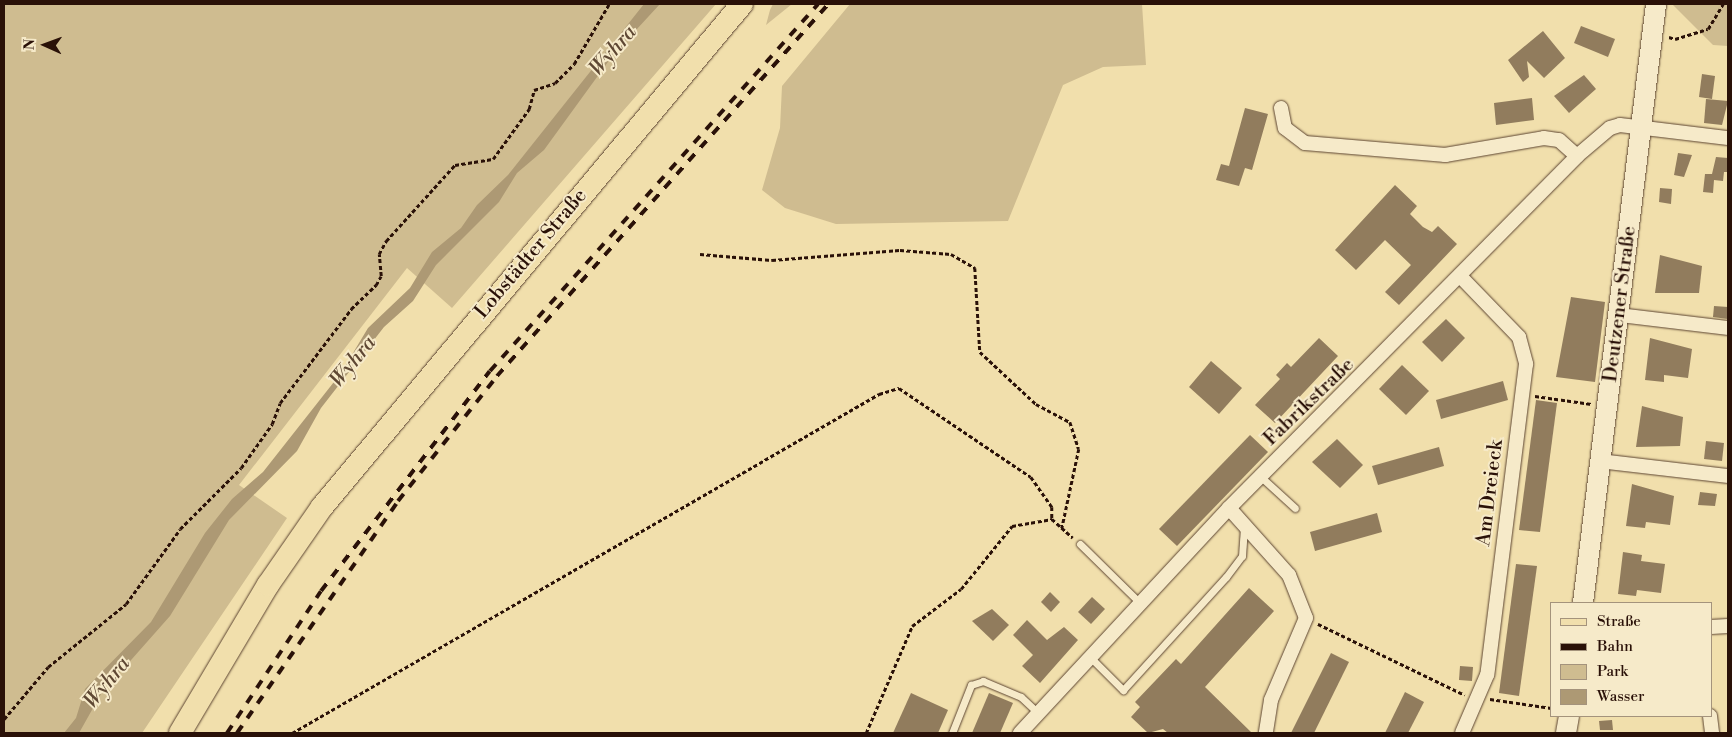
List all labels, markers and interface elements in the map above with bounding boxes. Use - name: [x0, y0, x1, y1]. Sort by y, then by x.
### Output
- north arrow: [20, 20, 70, 70]
- water label: Wyhra: [584, 20, 642, 82]
- text: N: [21, 39, 39, 50]
- street label: Lobstädter Straße: [470, 184, 592, 324]
- street label: Deutzener Straße: [1599, 225, 1641, 383]
- water label: Wyhra: [324, 331, 382, 393]
- street label: Fabrikstraße: [1259, 353, 1359, 451]
- street label: Am Dreieck: [1472, 439, 1508, 547]
- legend: [1550, 602, 1712, 717]
- text: Straße: [1597, 612, 1641, 631]
- text: Bahn: [1597, 637, 1633, 656]
- water label: Wyhra: [78, 652, 136, 714]
- text: Park: [1597, 662, 1628, 681]
- text: Wasser: [1597, 687, 1644, 706]

